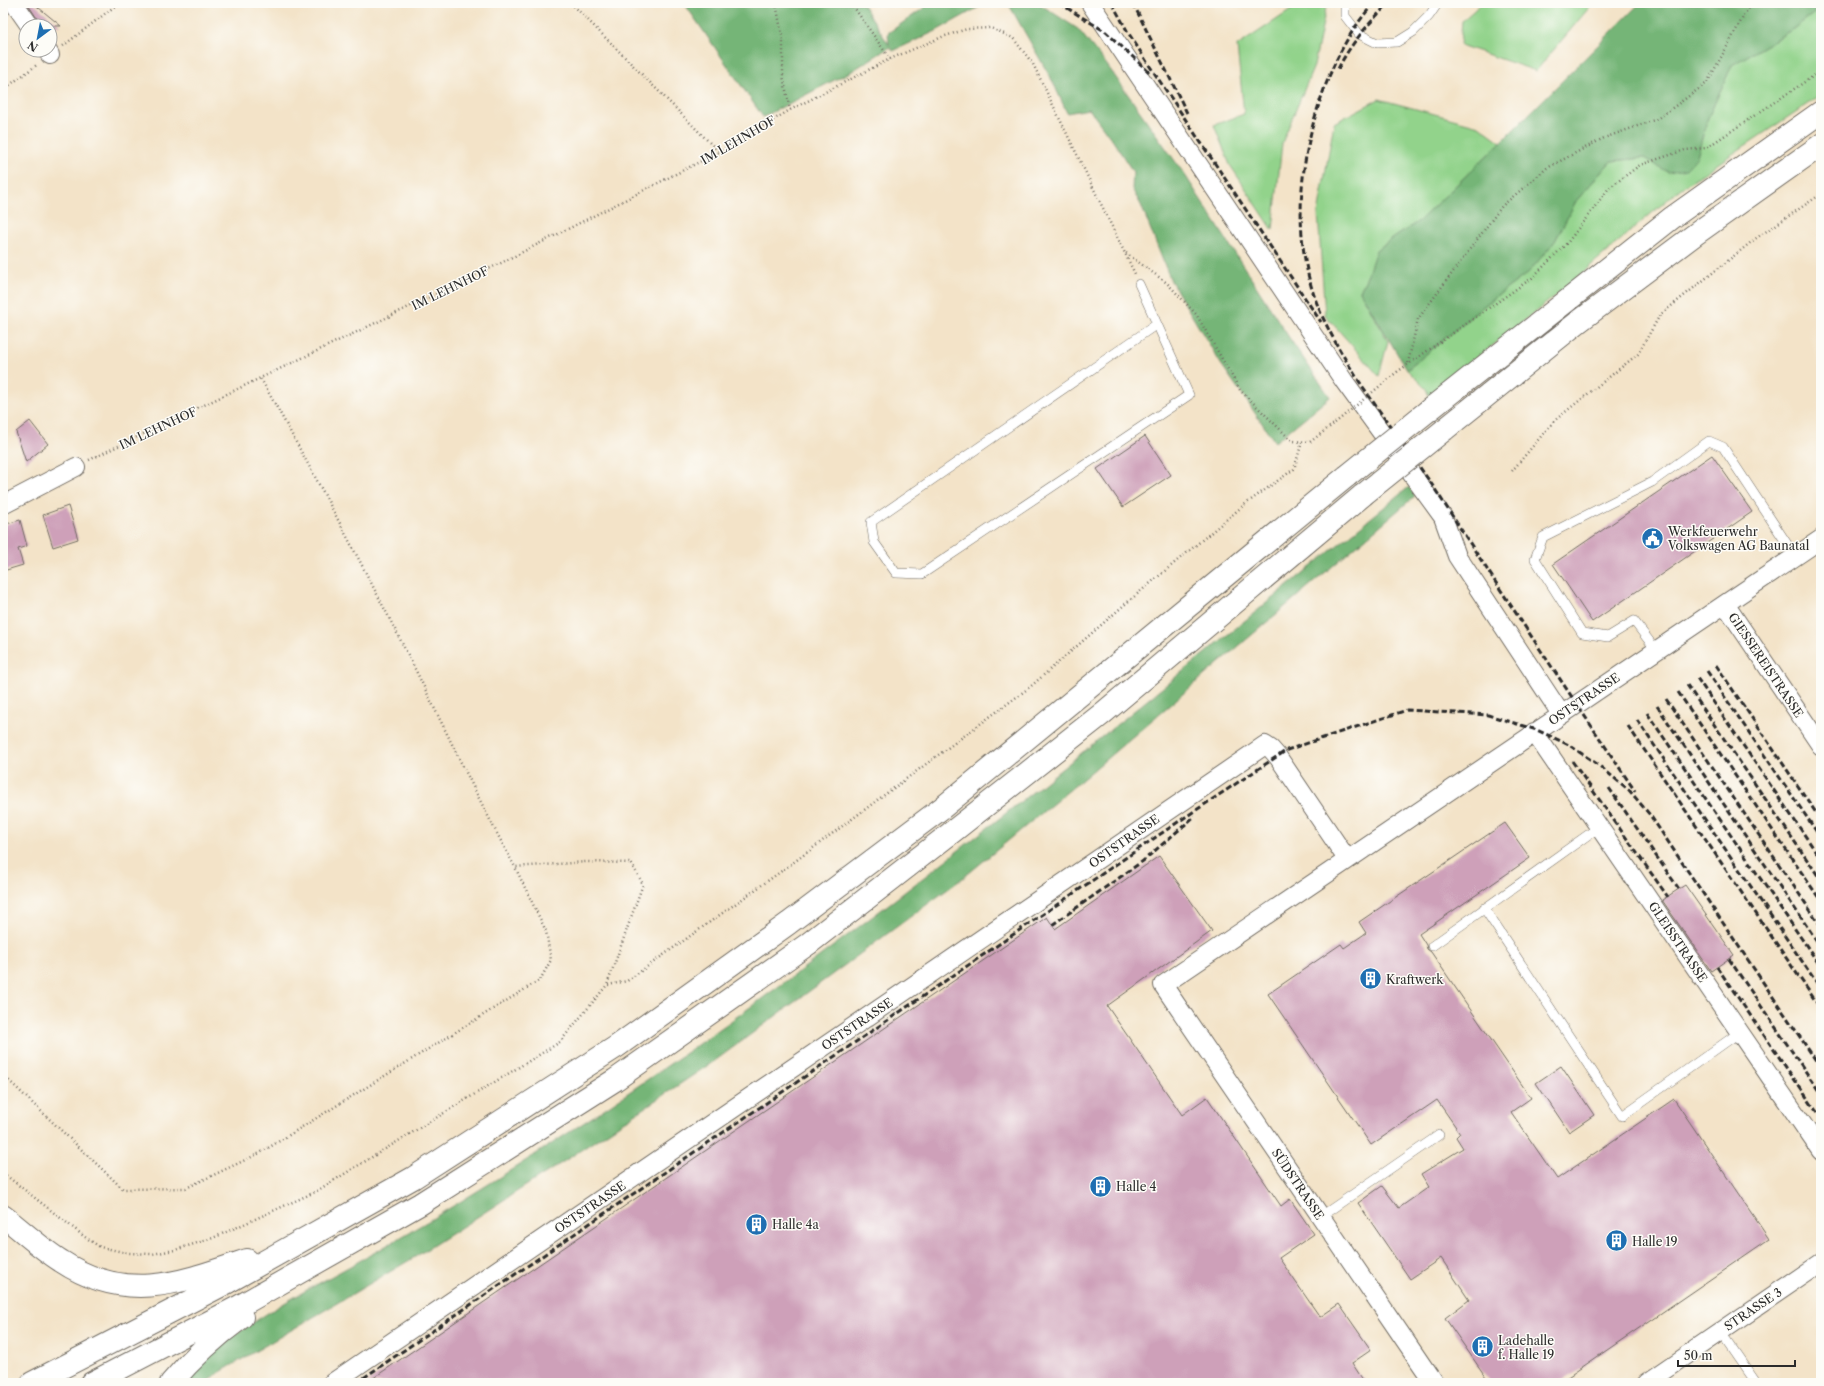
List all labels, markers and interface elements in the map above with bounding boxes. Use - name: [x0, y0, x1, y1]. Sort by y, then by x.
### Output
- north arrow: [18, 18, 58, 58]
- text: N: [25, 38, 40, 55]
- street label: IM LEHNHOF: [698, 112, 778, 167]
- street label: IM LEHNHOF: [409, 263, 491, 313]
- street label: IM LEHNHOF: [117, 403, 199, 453]
- place label: Werkfeuerwehr Volkswagen AG Baunatal: [1667, 524, 1810, 553]
- public building icon: Werkfeuerwehr Volkswagen AG Baunatal: [1639, 525, 1665, 551]
- street label: GIESSEREISTRASSE: [1725, 610, 1807, 720]
- street label: OSTSTRASSE: [1546, 670, 1622, 728]
- street label: OSTSTRASSE: [1086, 811, 1162, 871]
- street label: GLEISSTRASSE: [1646, 899, 1710, 985]
- building icon: Kraftwerk: [1357, 966, 1383, 992]
- place label: Kraftwerk: [1386, 972, 1444, 987]
- street label: OSTSTRASSE: [819, 995, 895, 1053]
- street label: SÜDSTRASSE: [1269, 1145, 1328, 1222]
- building icon: Halle 4: [1088, 1173, 1114, 1199]
- street label: OSTSTRASSE: [552, 1178, 628, 1236]
- place label: Halle 4: [1116, 1179, 1157, 1194]
- building icon: Halle 4a: [744, 1211, 770, 1237]
- place label: Halle 4a: [772, 1217, 820, 1232]
- building icon: Halle 19: [1603, 1228, 1629, 1254]
- place label: Halle 19: [1632, 1234, 1678, 1249]
- street label: STRASSE 3: [1721, 1284, 1785, 1334]
- place label: Ladehalle f. Halle 19: [1498, 1333, 1554, 1362]
- building icon: Ladehalle f. Halle 19: [1470, 1334, 1496, 1360]
- scale bar: [1678, 1342, 1795, 1368]
- text: 50 m: [1684, 1348, 1713, 1363]

